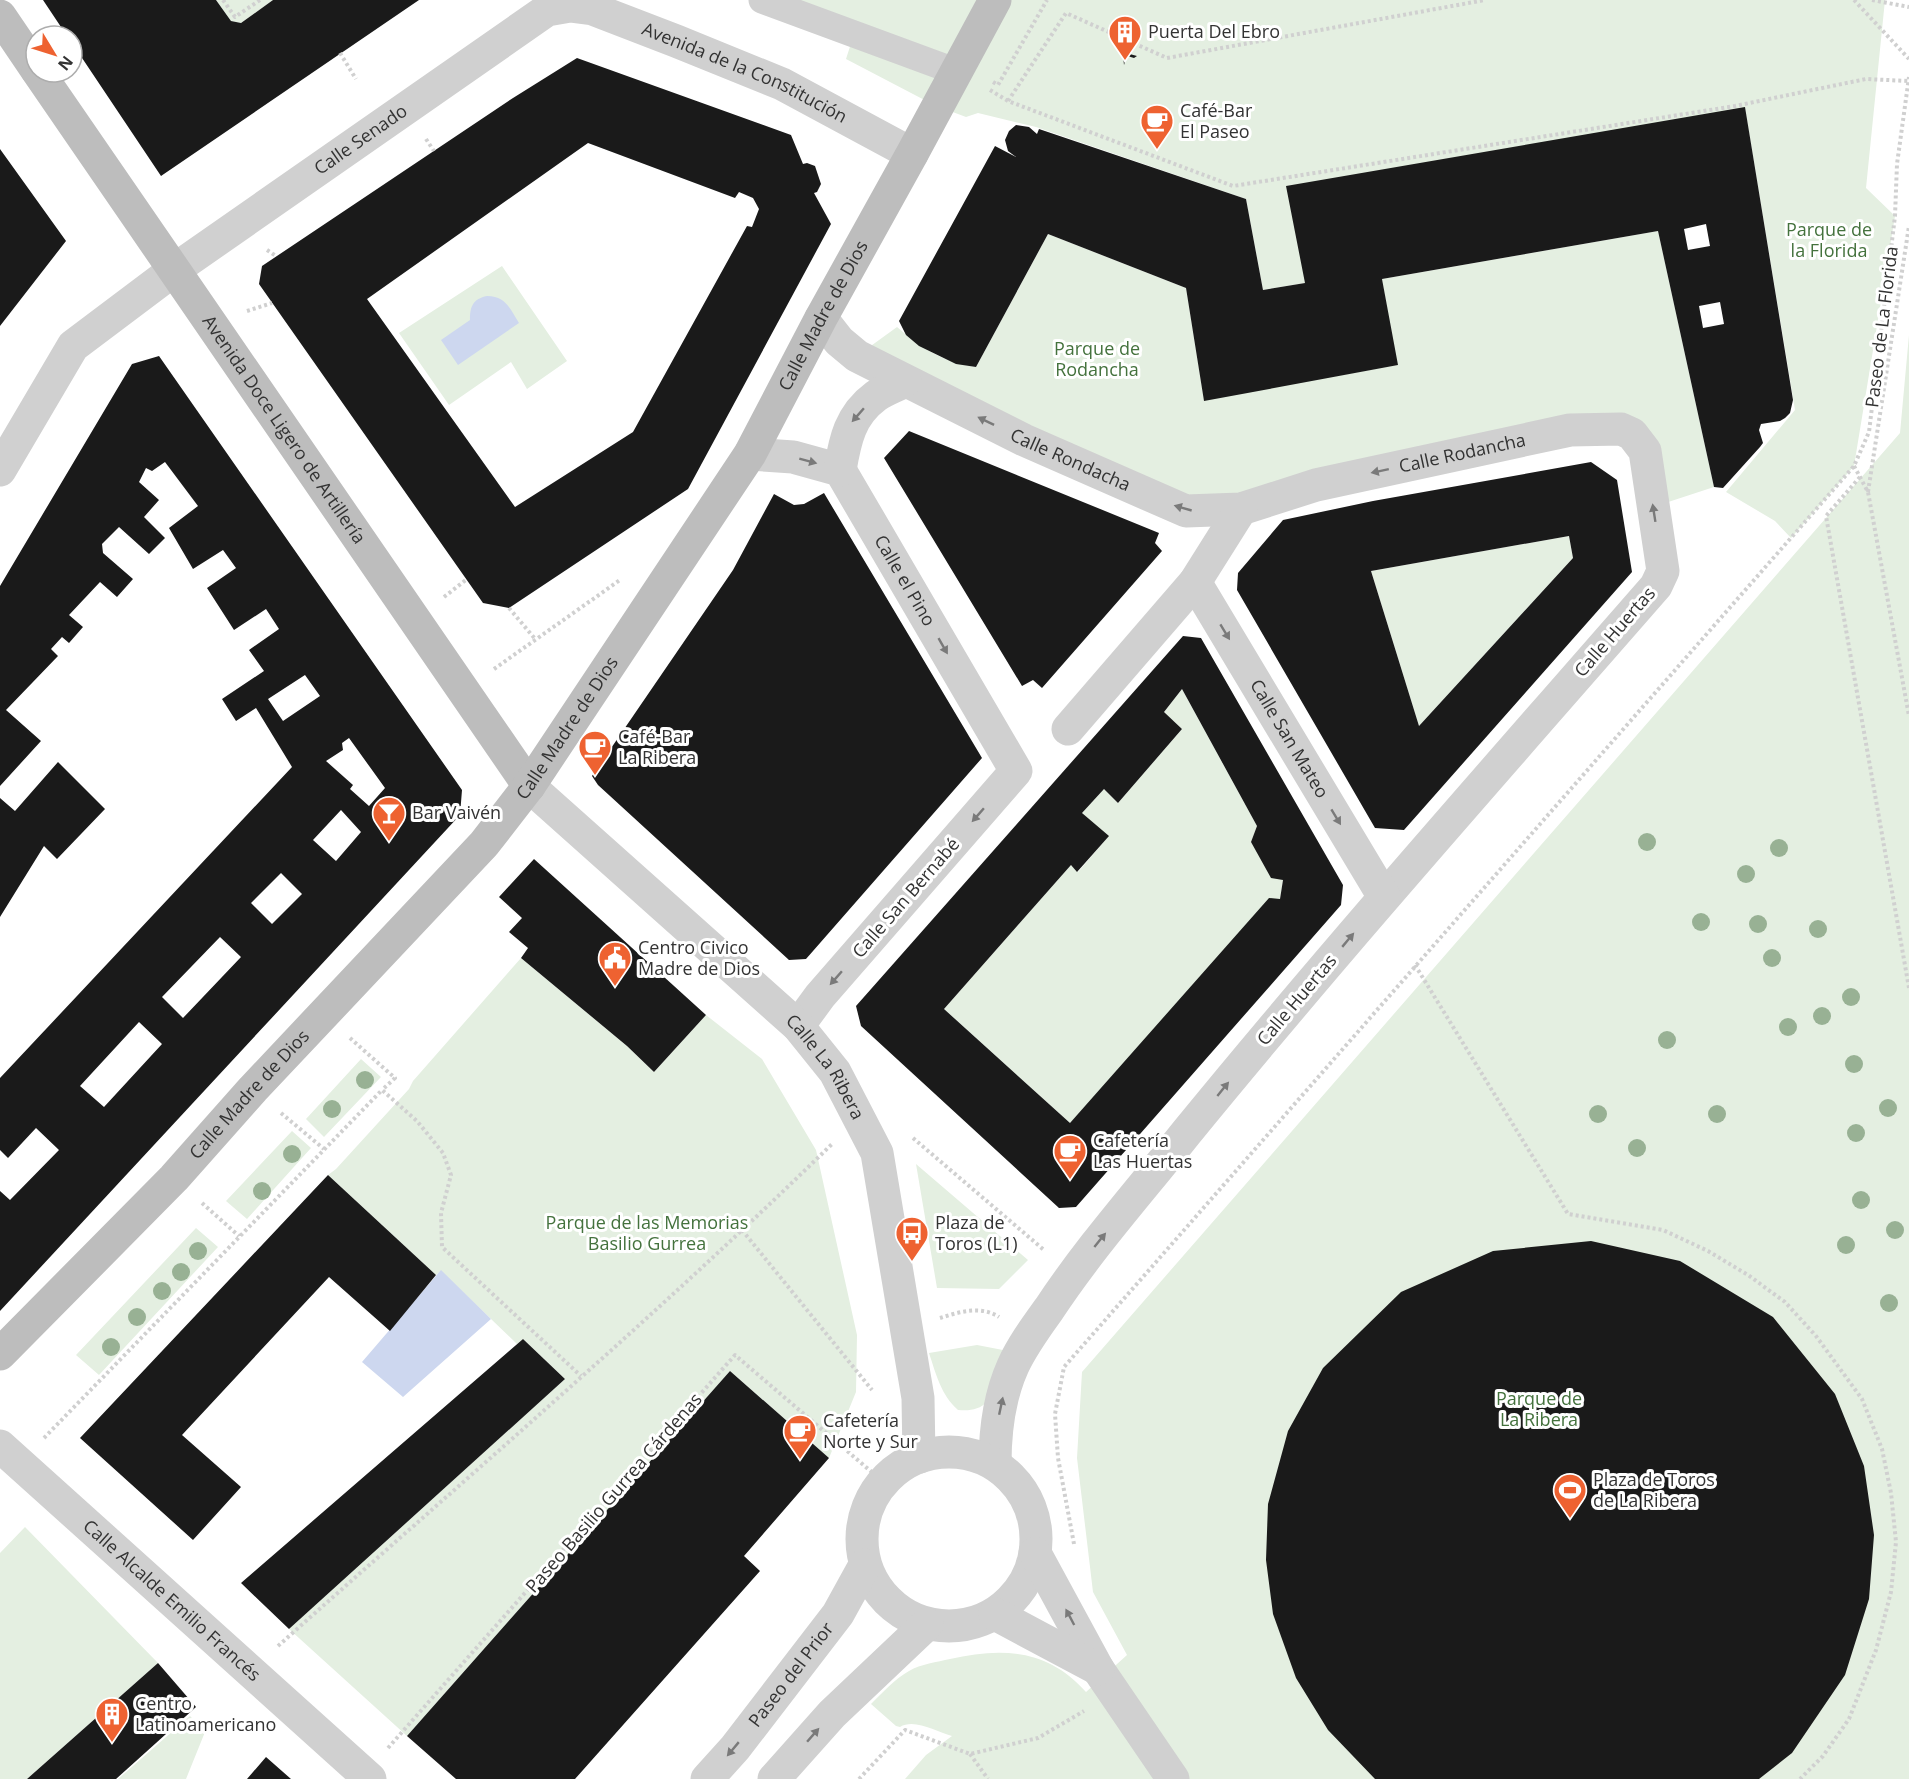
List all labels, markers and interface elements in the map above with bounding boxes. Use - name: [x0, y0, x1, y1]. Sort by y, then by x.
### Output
- building icon: Puerta Del Ebro: [1107, 14, 1143, 61]
- street label: Avenida de la Constitución: [639, 16, 852, 128]
- place label: Puerta Del Ebro: [1148, 19, 1280, 43]
- north arrow: [24, 24, 84, 84]
- text: N: [53, 51, 78, 75]
- street label: Calle Senado: [309, 98, 411, 180]
- place label: Café-Bar El Paseo: [1180, 98, 1253, 143]
- cafe icon: Café-Bar El Paseo: [1139, 103, 1175, 150]
- park label: Parque de la Florida: [1786, 217, 1872, 262]
- street label: Calle Madre de Dios: [772, 236, 873, 395]
- street label: Paseo de La Florida: [1859, 245, 1903, 409]
- street label: Avenida Doce Ligero de Artillería: [198, 310, 372, 548]
- park label: Parque de Rodancha: [1054, 336, 1140, 381]
- one-way arrow: [852, 407, 865, 423]
- one-way arrow: [977, 416, 994, 425]
- street label: Calle Rondacha: [1007, 422, 1134, 496]
- street label: Calle Rodancha: [1397, 427, 1528, 478]
- one-way arrow: [799, 457, 817, 467]
- one-way arrow: [1370, 467, 1389, 477]
- one-way arrow: [1174, 503, 1192, 512]
- one-way arrow: [1649, 503, 1658, 522]
- street label: Calle el Pino: [869, 530, 942, 630]
- street label: Calle Huertas: [1568, 581, 1660, 681]
- one-way arrow: [1220, 624, 1230, 641]
- one-way arrow: [938, 638, 948, 655]
- street label: Calle Madre de Dios: [510, 651, 623, 804]
- street label: Calle San Mateo: [1245, 675, 1335, 802]
- place label: Café-Bar La Ribera: [618, 724, 696, 769]
- cafe icon: Café-Bar La Ribera: [577, 729, 613, 776]
- bar icon: Bar Vaivén: [371, 795, 407, 842]
- place label: Bar Vaivén: [412, 800, 501, 824]
- one-way arrow: [972, 807, 985, 822]
- one-way arrow: [1331, 809, 1341, 826]
- street label: Calle San Bernabé: [846, 832, 964, 963]
- one-way arrow: [1341, 932, 1353, 947]
- place label: Centro Civico Madre de Dios: [638, 935, 760, 980]
- public building icon: Centro Civico Madre de Dios: [597, 940, 633, 987]
- street label: Calle Huertas: [1251, 949, 1341, 1050]
- one-way arrow: [830, 970, 843, 985]
- street label: Calle La Ribera: [782, 1008, 871, 1123]
- street label: Calle Madre de Dios: [183, 1024, 314, 1164]
- one-way arrow: [1216, 1081, 1229, 1097]
- place label: Cafetería Las Huertas: [1093, 1128, 1192, 1173]
- cafe icon: Cafetería Las Huertas: [1052, 1133, 1088, 1180]
- park label: Parque de las Memorias Basilio Gurrea: [546, 1210, 748, 1255]
- place label: Plaza de Toros (L1): [935, 1210, 1018, 1255]
- bus stop icon: Plaza de Toros (L1): [894, 1215, 930, 1262]
- one-way arrow: [1093, 1232, 1106, 1248]
- park label: Parque de La Ribera: [1496, 1386, 1582, 1431]
- street label: Paseo Basilio Gurrea Cárdenas: [520, 1387, 707, 1597]
- one-way arrow: [997, 1397, 1006, 1416]
- place label: Cafetería Norte y Sur: [823, 1408, 919, 1453]
- cafe icon: Cafetería Norte y Sur: [782, 1413, 818, 1460]
- place label: Plaza de Toros de La Ribera: [1593, 1467, 1715, 1512]
- sports icon: Plaza de Toros de La Ribera: [1552, 1472, 1588, 1519]
- street label: Calle Alcalde Emilio Francés: [78, 1514, 266, 1686]
- one-way arrow: [1065, 1609, 1075, 1626]
- street label: Paseo del Prior: [742, 1616, 839, 1732]
- place label: Centro Latinoamericano: [135, 1691, 276, 1736]
- building icon: Centro Latinoamericano: [94, 1696, 130, 1743]
- one-way arrow: [806, 1728, 819, 1743]
- one-way arrow: [727, 1741, 740, 1757]

